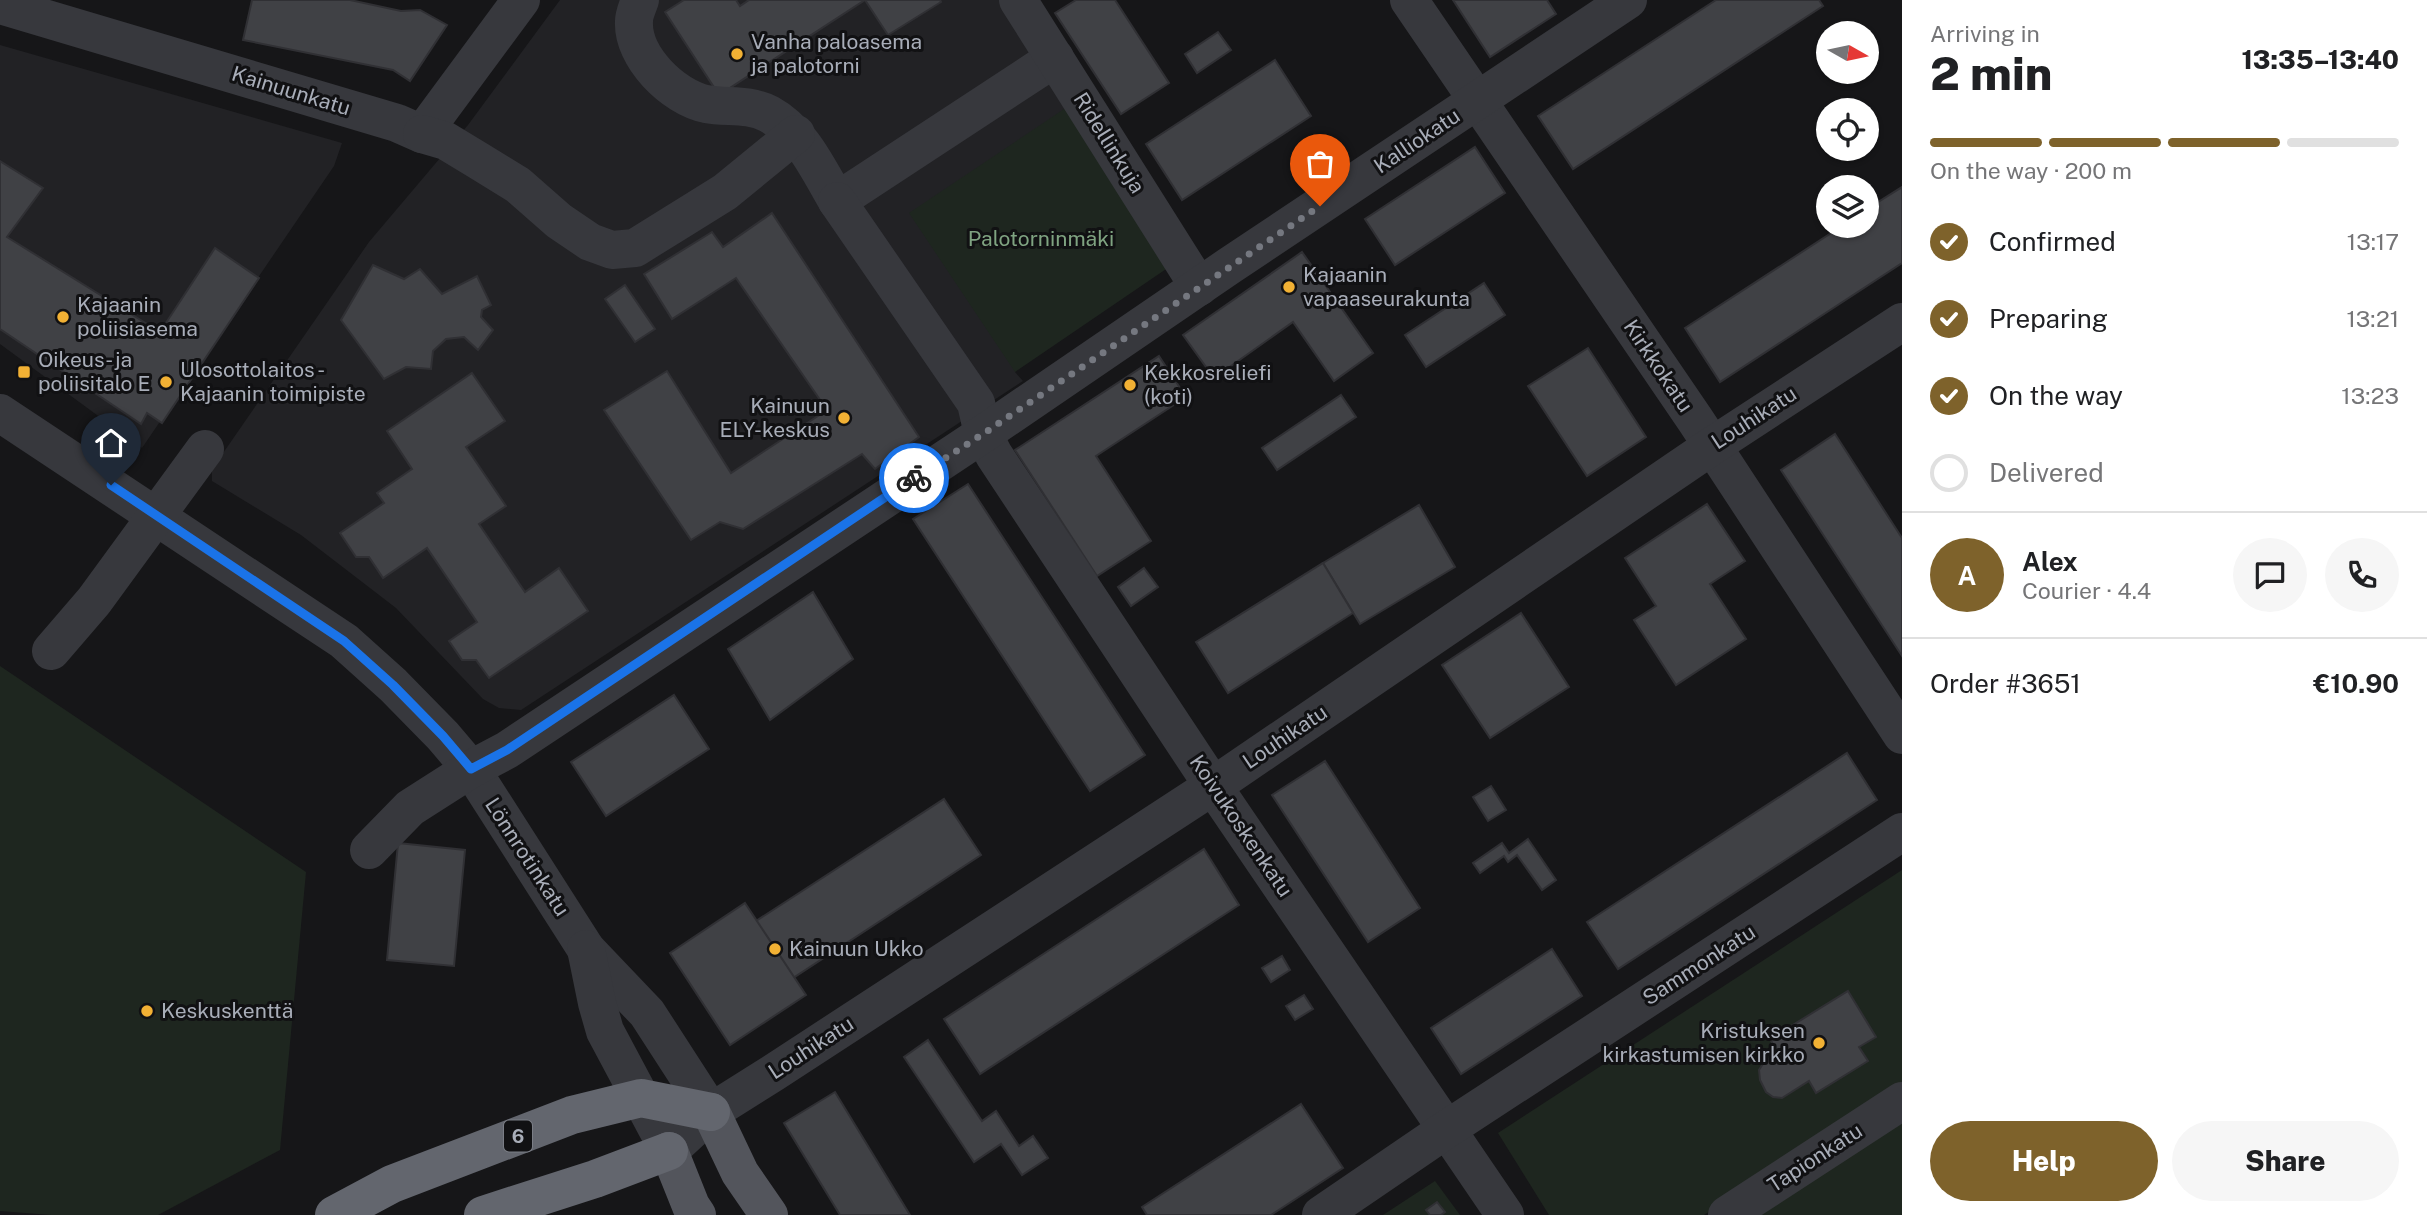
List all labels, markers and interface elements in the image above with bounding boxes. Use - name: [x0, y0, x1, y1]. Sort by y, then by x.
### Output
- text: Arriving in: [1930, 20, 2040, 47]
- north arrow: [1816, 21, 1880, 84]
- map controls: [1816, 21, 1879, 238]
- place label: Vanha paloasema ja palotorni: [750, 29, 922, 78]
- text: 13:35–13:40: [2241, 44, 2399, 75]
- marker: Vanha paloasema ja palotorni: [729, 46, 745, 62]
- text: 2 min: [1930, 46, 2052, 100]
- street label: Kainuunkatu: [229, 61, 354, 120]
- street label: Ridellinkuja: [1069, 88, 1150, 198]
- button: locate: [1816, 98, 1879, 161]
- street label: Kalliokatu: [1369, 103, 1464, 178]
- pin: [1290, 134, 1350, 206]
- icon: bag: [1301, 145, 1339, 183]
- text: On the way · 200 m: [1930, 157, 2132, 184]
- button: layers: [1816, 175, 1879, 238]
- icon: check: [1930, 223, 1968, 261]
- park label: Palotorninmäki: [968, 226, 1114, 251]
- text: Confirmed: [1989, 226, 2116, 257]
- text: 13:17: [2347, 228, 2399, 255]
- place label: Kajaanin vapaaseurakunta: [1303, 262, 1470, 311]
- marker: Kajaanin vapaaseurakunta: [1281, 279, 1297, 295]
- place label: Kajaanin poliisiasema: [77, 292, 198, 341]
- icon: check: [1930, 300, 1968, 338]
- text: Preparing: [1989, 303, 2108, 334]
- text: 13:21: [2346, 305, 2399, 332]
- marker: Kajaanin poliisiasema: [55, 309, 71, 325]
- street label: Kirkkokatu: [1618, 315, 1698, 417]
- place label: Oikeus- ja poliisitalo E: [38, 347, 150, 396]
- place label: Ulosottolaitos - Kajaanin toimipiste: [180, 357, 366, 406]
- place label: Kekkosreliefi (koti): [1144, 360, 1271, 409]
- marker: Oikeus- ja poliisitalo E: [16, 364, 32, 380]
- marker: Ulosottolaitos - Kajaanin toimipiste: [158, 374, 174, 390]
- marker: Kekkosreliefi (koti): [1122, 377, 1138, 393]
- icon: check: [1930, 377, 1968, 415]
- text: On the way: [1989, 380, 2123, 411]
- street label: Louhikatu: [1707, 381, 1801, 454]
- text: 13:23: [2341, 382, 2399, 409]
- place label: Kainuun ELY-keskus: [719, 393, 830, 442]
- marker: Kainuun ELY-keskus: [836, 410, 852, 426]
- pin: [81, 413, 141, 485]
- icon: home: [92, 424, 130, 462]
- courier: [879, 443, 949, 513]
- text: Delivered: [1989, 457, 2104, 488]
- icon: bike: [895, 459, 933, 497]
- button: chat: [2233, 538, 2307, 612]
- button: phone: [2325, 538, 2399, 612]
- text: Alex: [2022, 546, 2078, 577]
- text: A: [1958, 560, 1976, 591]
- text: Courier · 4.4: [2022, 577, 2151, 604]
- text: Order #3651: [1930, 668, 2081, 699]
- text: €10.90: [2313, 668, 2399, 699]
- street label: Louhikatu: [1238, 699, 1332, 774]
- street label: Koivukoskenkatu: [1185, 750, 1298, 901]
- street label: Lönnrotinkatu: [480, 793, 575, 920]
- street label: Sammonkatu: [1638, 919, 1760, 1010]
- place label: Kainuun Ukko: [789, 936, 924, 961]
- marker: Kainuun Ukko: [767, 941, 783, 957]
- place label: Keskuskenttä: [161, 998, 293, 1023]
- marker: Keskuskenttä: [139, 1003, 155, 1019]
- street label: Louhikatu: [764, 1011, 858, 1084]
- place label: Kristuksen kirkastumisen kirkko: [1602, 1018, 1805, 1067]
- marker: Kristuksen kirkastumisen kirkko: [1811, 1035, 1827, 1051]
- street label: Tapionkatu: [1763, 1118, 1867, 1197]
- road number: 6: [504, 1120, 532, 1152]
- button: Help: [1930, 1121, 2158, 1201]
- button: Share: [2172, 1121, 2399, 1201]

